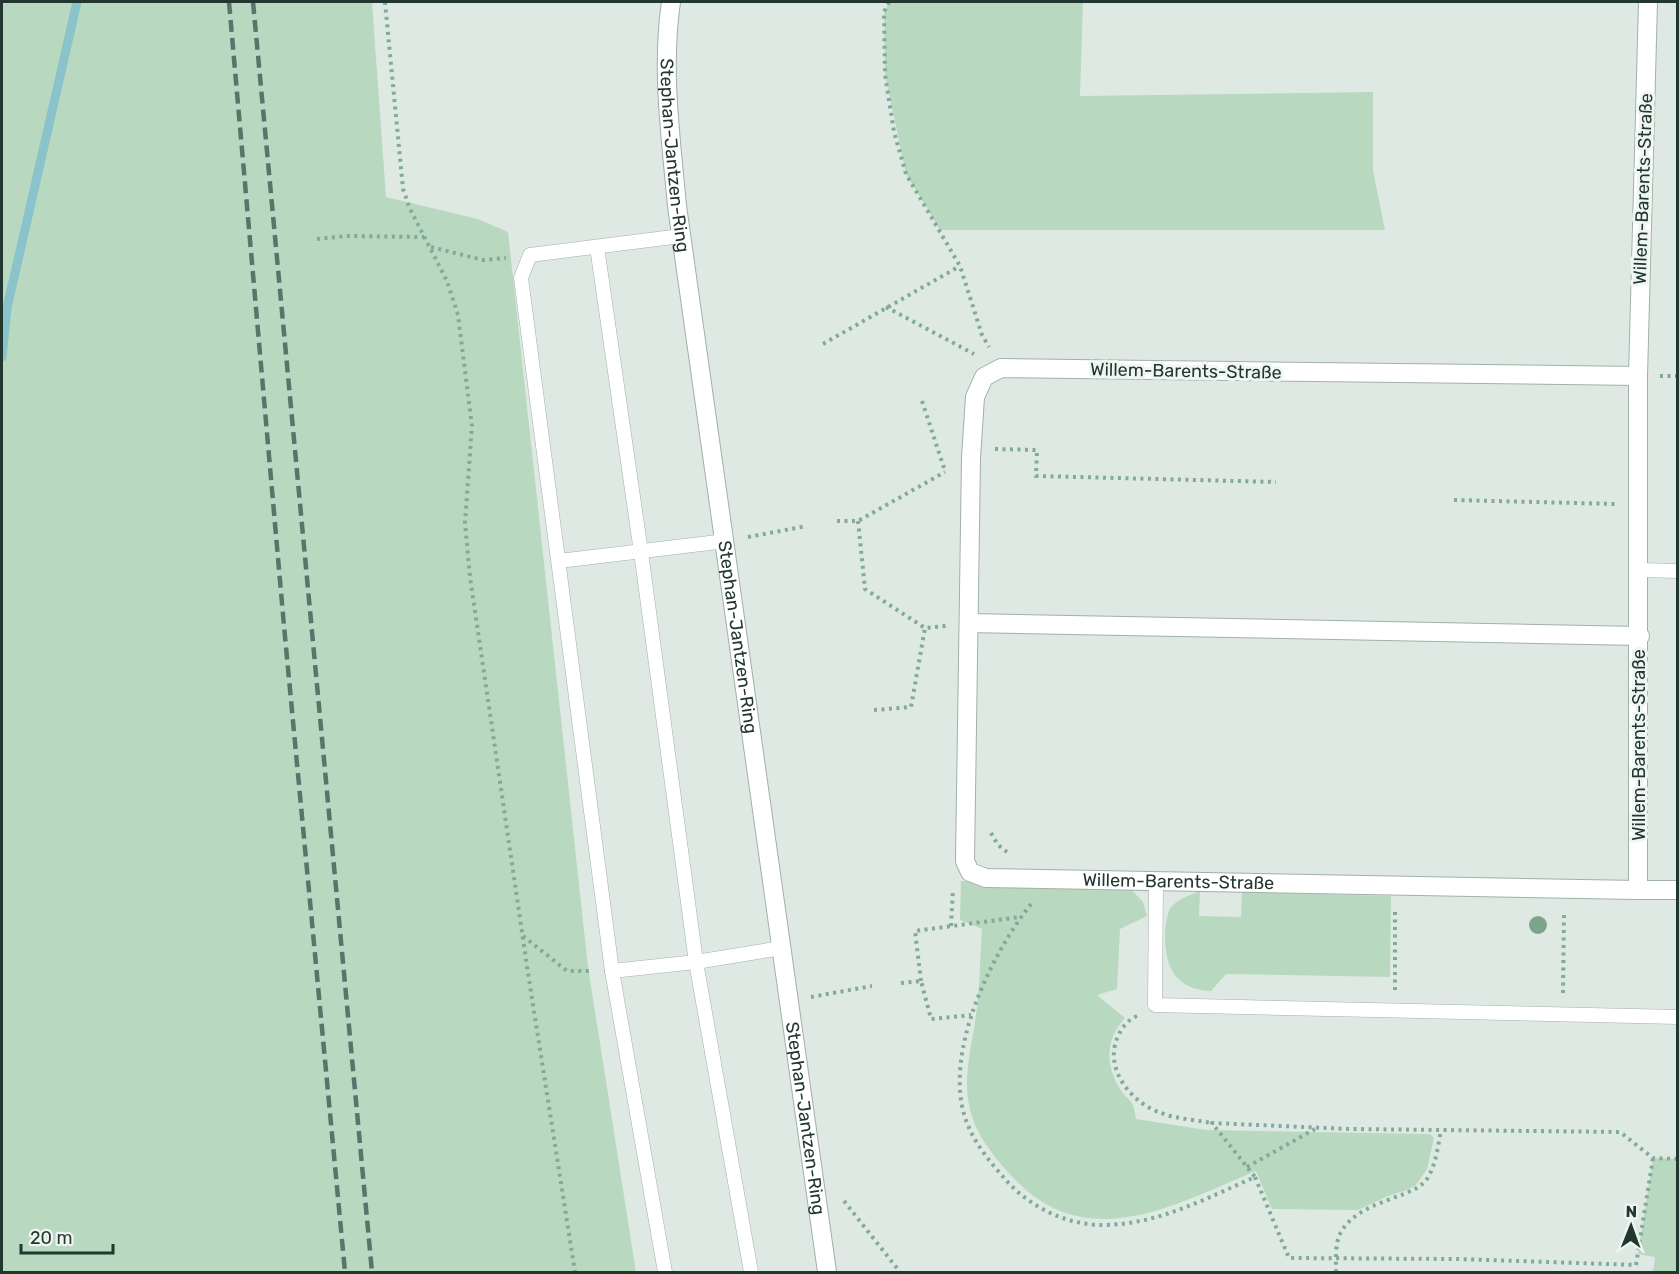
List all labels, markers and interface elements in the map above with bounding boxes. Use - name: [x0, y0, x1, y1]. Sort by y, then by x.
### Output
- street label: Stephan-Jantzen-Ring: [656, 58, 694, 254]
- street label: Willem-Barents-Straße: [1629, 93, 1657, 285]
- street label: Willem-Barents-Straße: [1090, 358, 1282, 384]
- street label: Stephan-Jantzen-Ring: [713, 539, 762, 735]
- street label: Willem-Barents-Straße: [1628, 649, 1650, 841]
- street label: Willem-Barents-Straße: [1082, 869, 1274, 894]
- street label: Stephan-Jantzen-Ring: [781, 1020, 830, 1216]
- north arrow: [1601, 1196, 1661, 1256]
- text: N: [1625, 1202, 1637, 1221]
- scale bar: [21, 1217, 112, 1255]
- text: 20 m: [30, 1227, 72, 1249]

